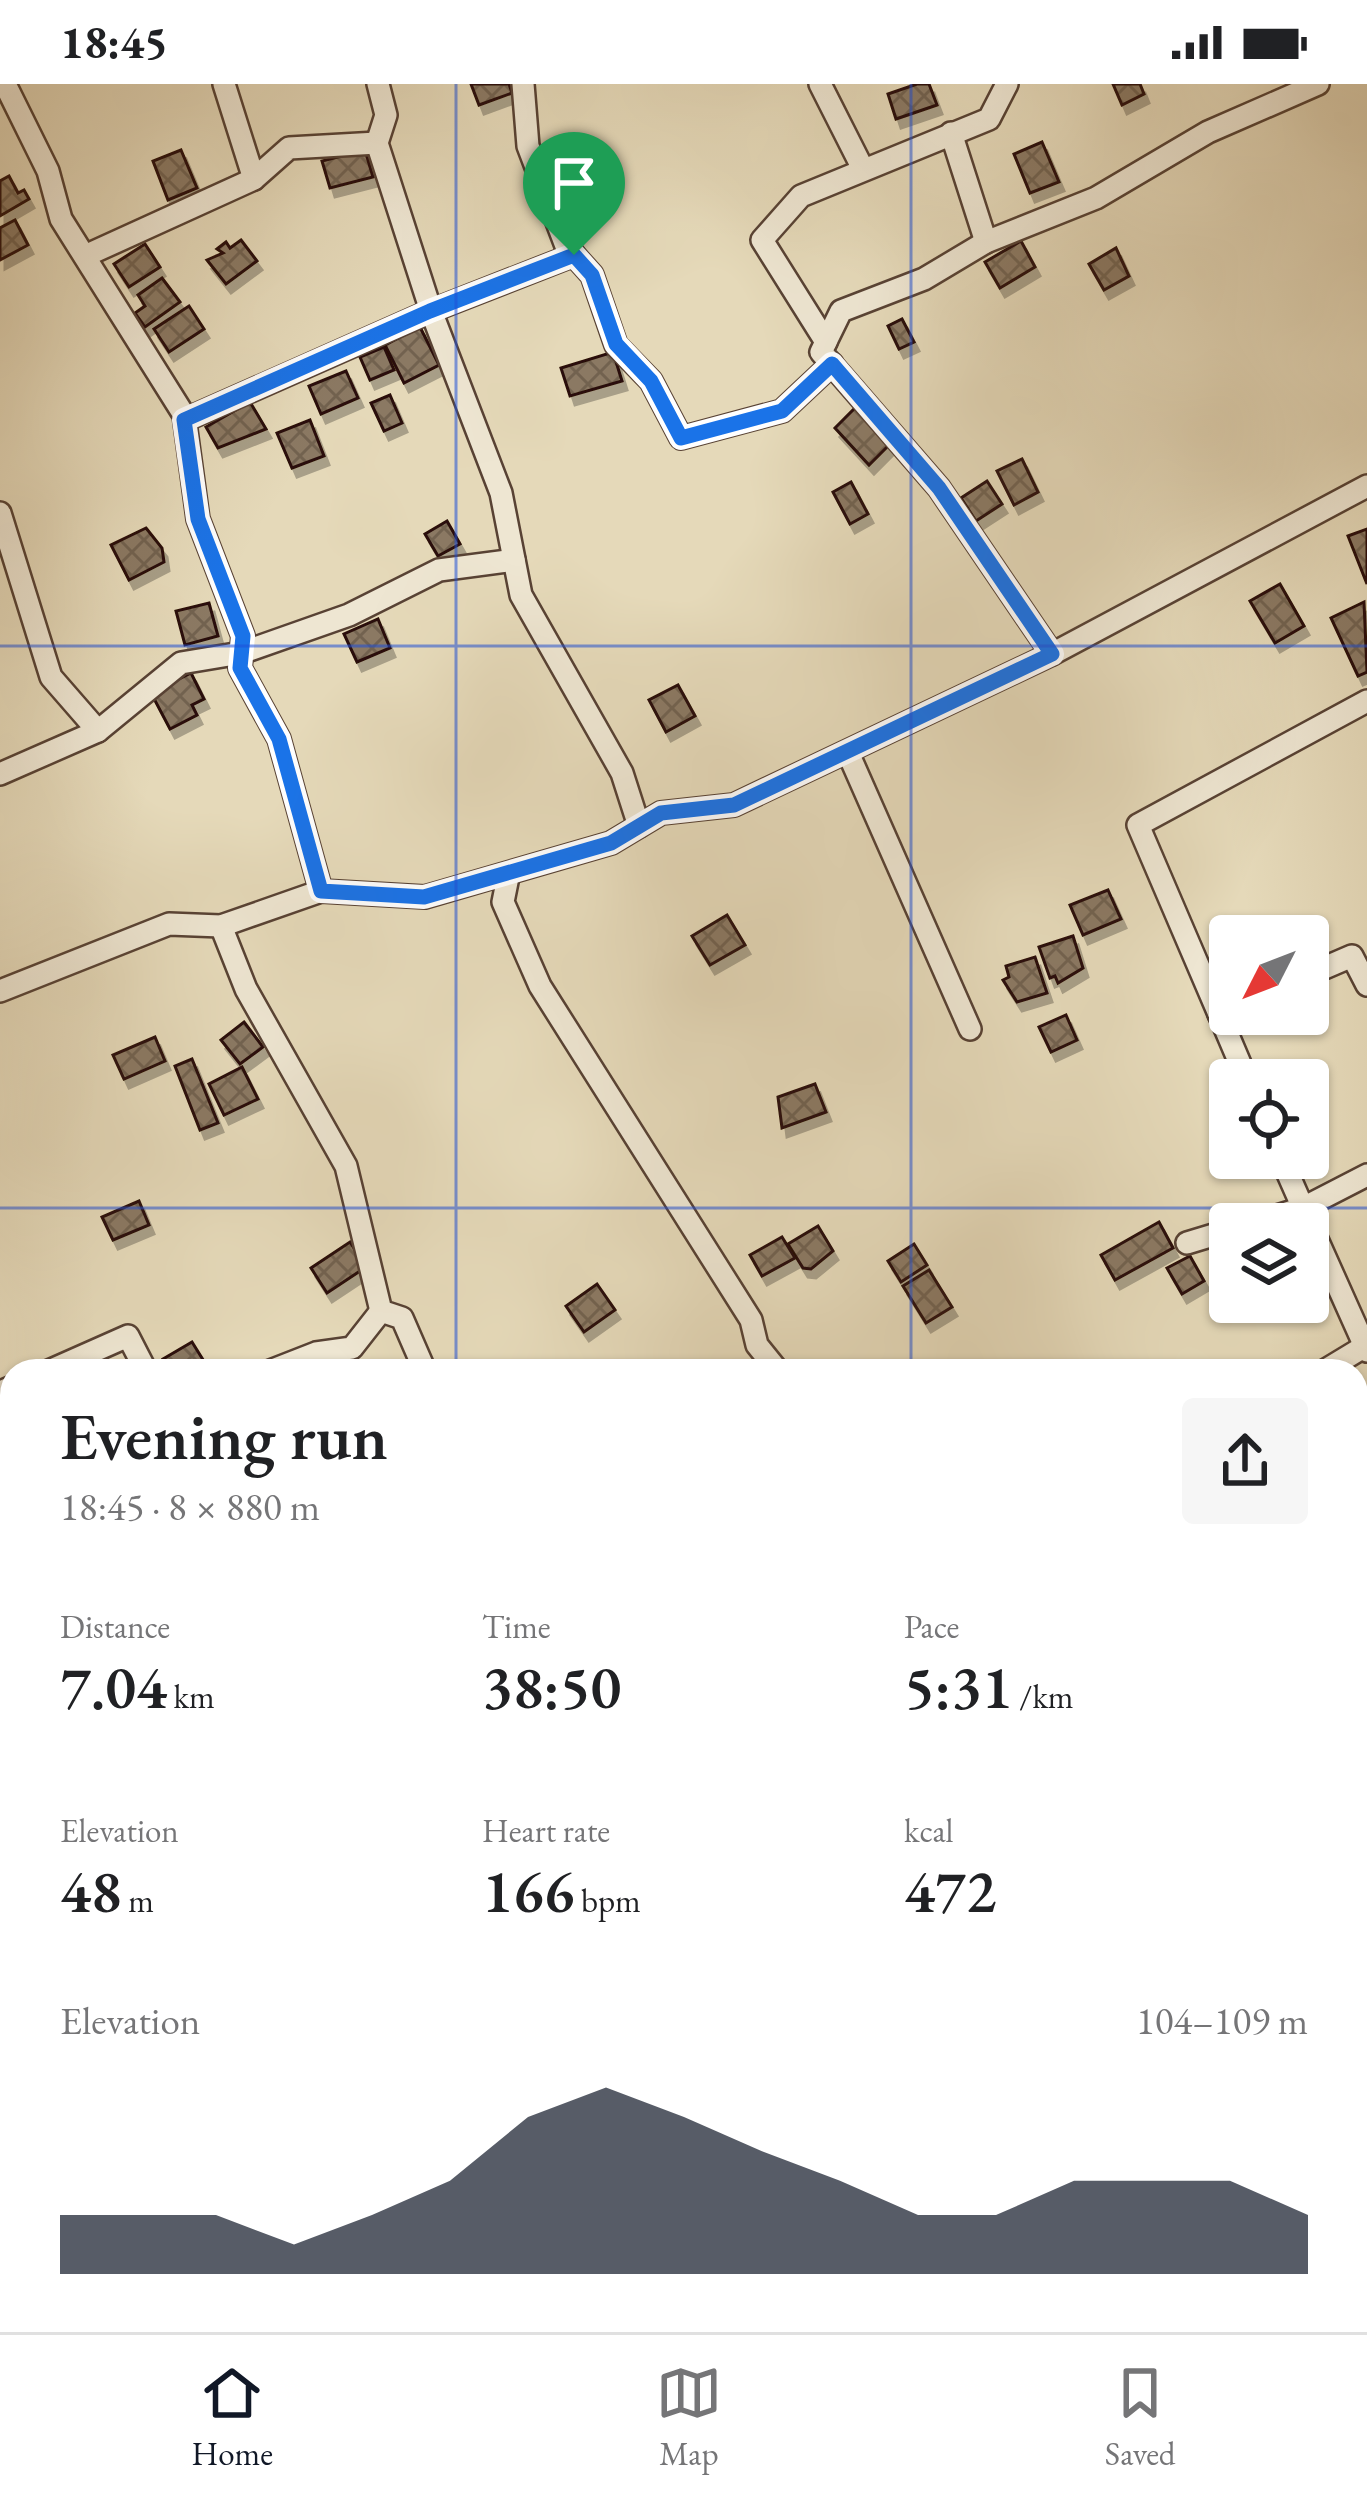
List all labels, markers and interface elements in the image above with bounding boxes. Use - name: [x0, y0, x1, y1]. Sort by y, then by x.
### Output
- text: 18:45: [60, 13, 168, 71]
- pin: [523, 132, 625, 255]
- icon: arrive: [541, 150, 607, 216]
- north arrow: [1209, 915, 1329, 1035]
- map controls: [1209, 915, 1329, 1323]
- button: locate: [1209, 1059, 1329, 1179]
- button: layers: [1209, 1203, 1329, 1323]
- text: Evening run: [60, 1393, 388, 1479]
- button: share: [1182, 1398, 1308, 1524]
- text: 18:45 · 8 × 880 m: [60, 1481, 320, 1532]
- text: Distance: [60, 1605, 170, 1648]
- text: Time: [482, 1605, 551, 1648]
- text: Pace: [904, 1605, 959, 1648]
- text: 7.04: [60, 1648, 167, 1726]
- text: 38:50: [482, 1648, 621, 1726]
- text: 5:31: [904, 1648, 1013, 1726]
- text: km: [167, 1675, 215, 1718]
- text: /km: [1013, 1675, 1074, 1718]
- text: Elevation: [60, 1809, 179, 1852]
- text: Heart rate: [482, 1809, 610, 1852]
- text: kcal: [904, 1809, 954, 1852]
- text: 48: [60, 1852, 122, 1930]
- text: 166: [482, 1852, 574, 1930]
- text: 472: [904, 1852, 996, 1930]
- text: m: [122, 1879, 154, 1922]
- text: bpm: [574, 1879, 641, 1922]
- text: Elevation: [60, 1995, 200, 2046]
- text: 104–109 m: [1136, 1995, 1308, 2046]
- tab: Home: [191, 2360, 273, 2475]
- tab: Map: [656, 2360, 722, 2475]
- tab: Saved: [1105, 2360, 1176, 2475]

